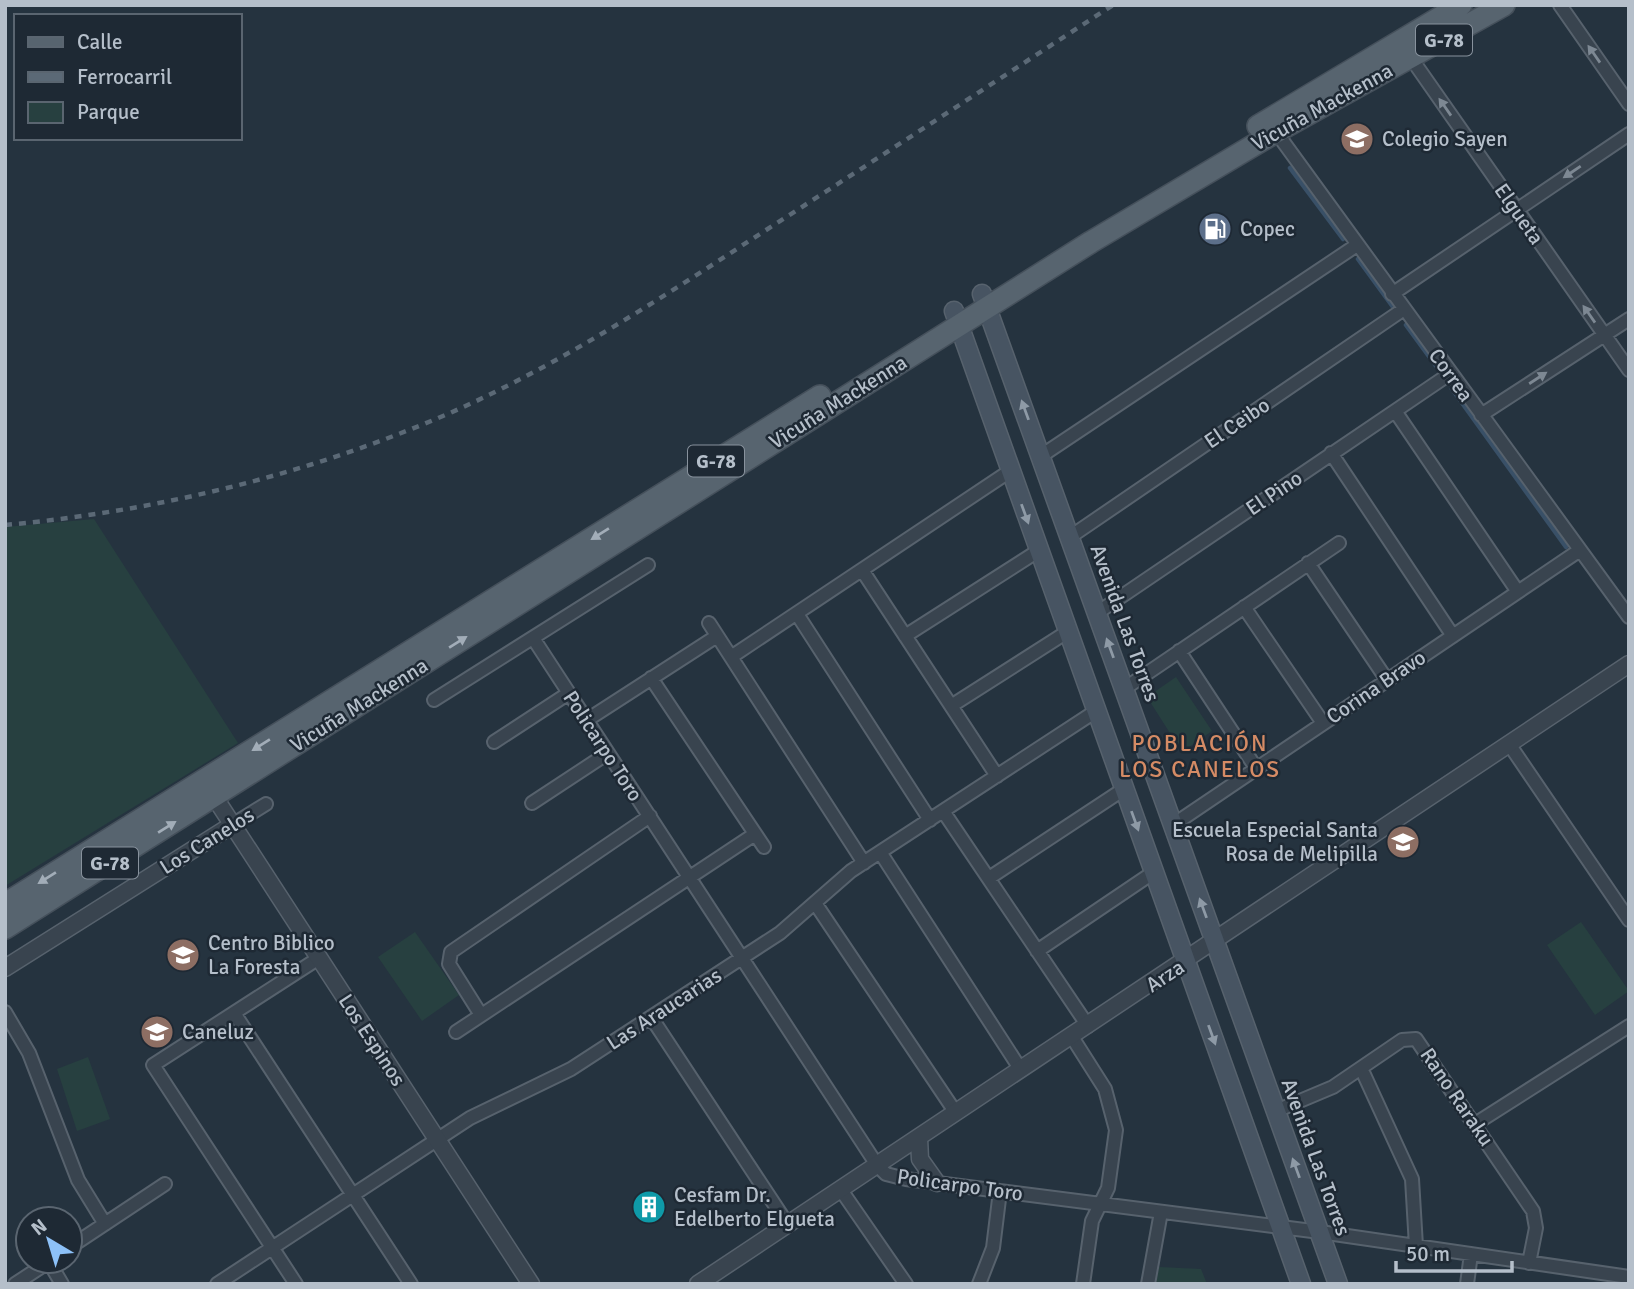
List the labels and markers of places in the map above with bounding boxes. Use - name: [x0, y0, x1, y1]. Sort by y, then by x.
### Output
- school or university icon: Colegio Sayen: [1338, 120, 1376, 158]
- place label: Colegio Sayen: [1382, 126, 1508, 152]
- fuel station icon: Copec: [1196, 210, 1234, 248]
- place label: Copec: [1240, 216, 1295, 242]
- place label: Escuela Especial Santa Rosa de Melipilla: [1172, 817, 1378, 867]
- school or university icon: Escuela Especial Santa Rosa de Melipilla: [1384, 823, 1422, 861]
- place label: Centro Biblico La Foresta: [208, 930, 335, 980]
- school or university icon: Centro Biblico La Foresta: [164, 936, 202, 974]
- school or university icon: Caneluz: [138, 1013, 176, 1051]
- place label: Caneluz: [182, 1019, 254, 1045]
- place label: Cesfam Dr. Edelberto Elgueta: [674, 1182, 835, 1232]
- building icon: Cesfam Dr. Edelberto Elgueta: [630, 1188, 668, 1226]

